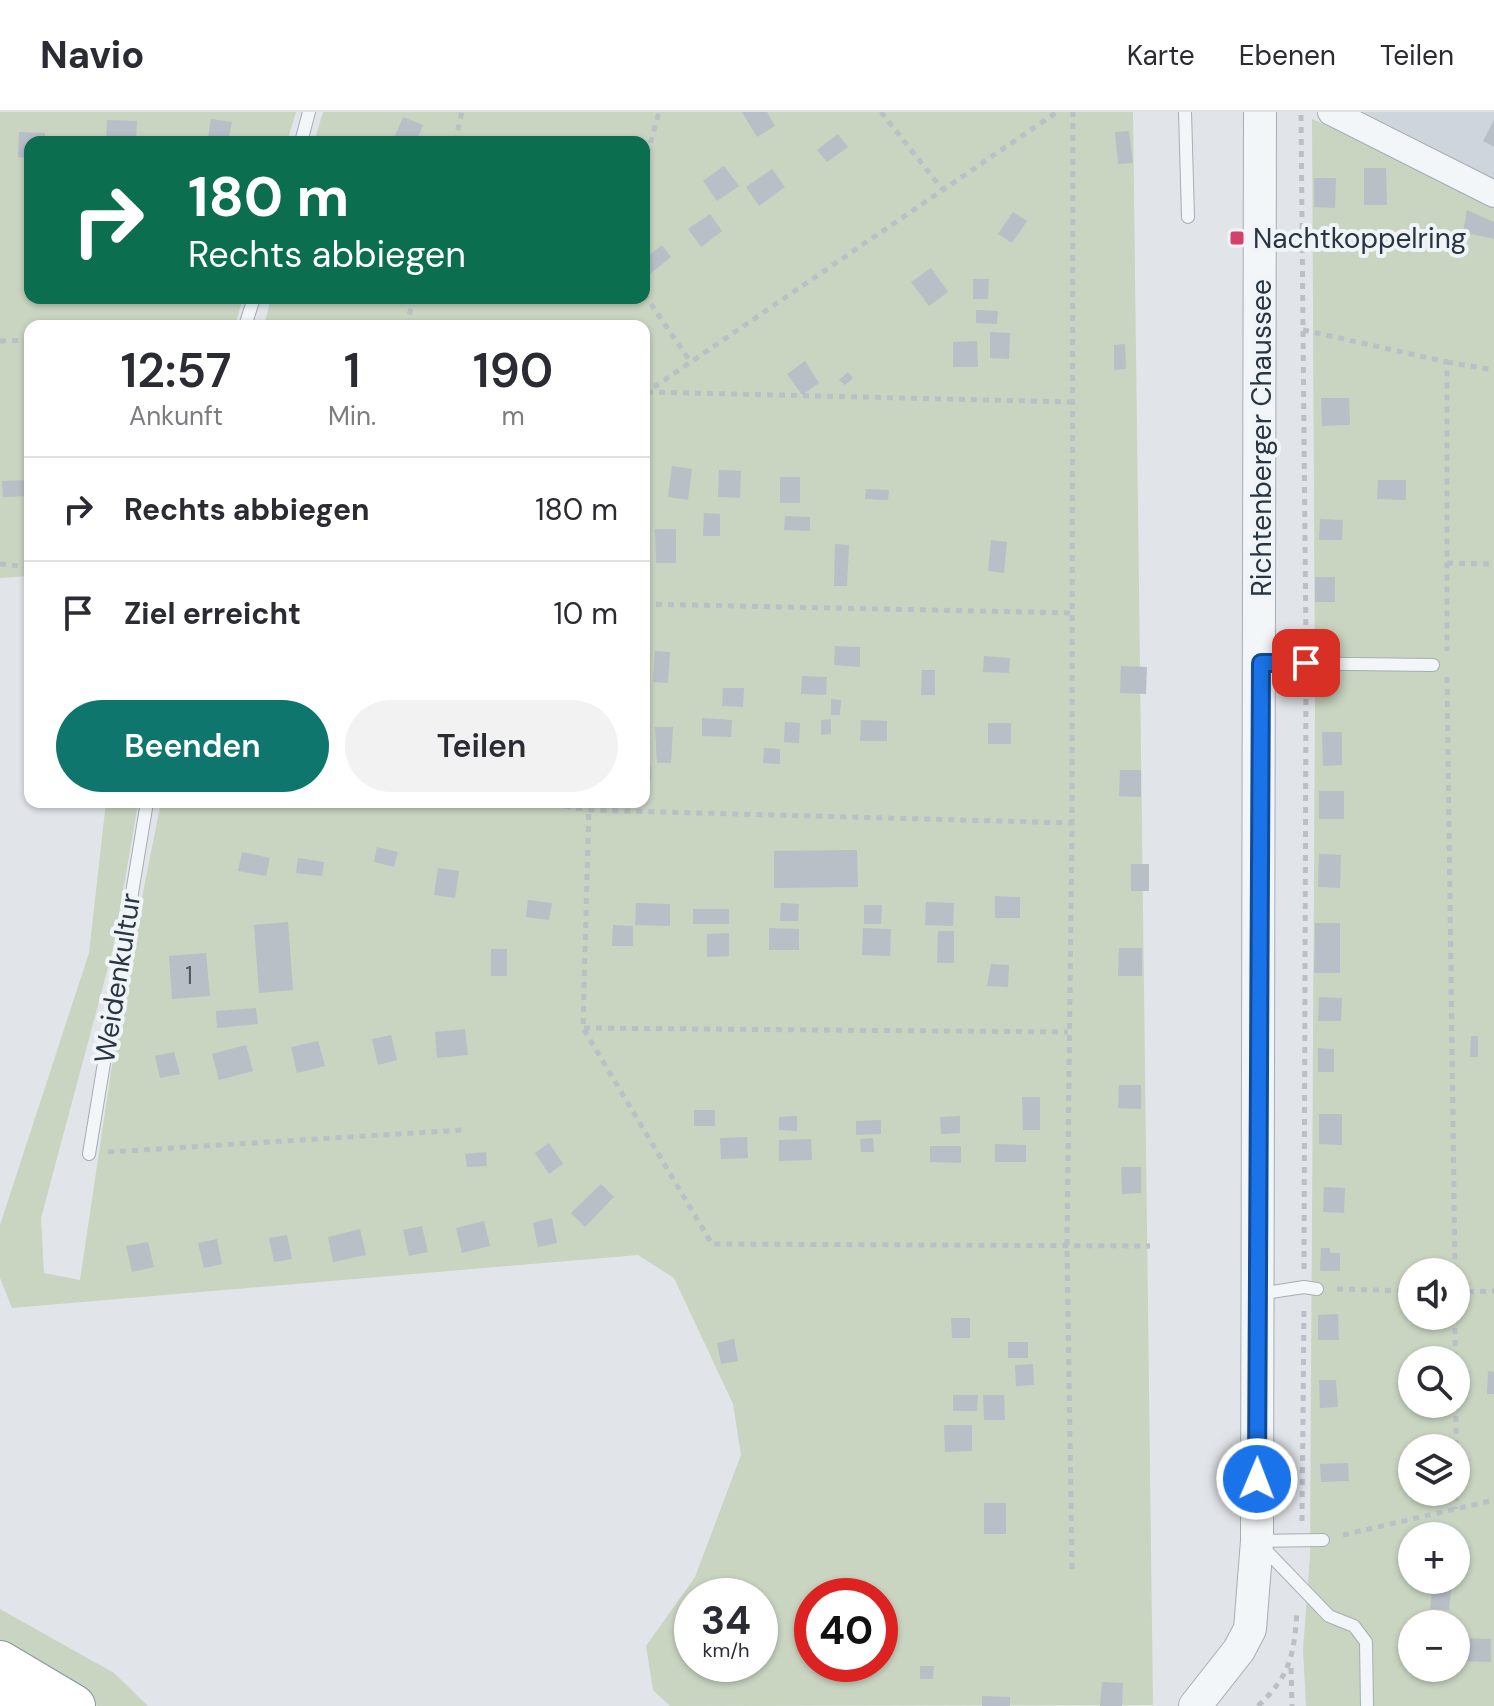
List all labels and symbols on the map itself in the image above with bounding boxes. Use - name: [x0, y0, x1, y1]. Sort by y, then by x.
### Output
- place label: Nachtkoppelring: [1253, 220, 1466, 257]
- marker: Nachtkoppelring: [1228, 229, 1246, 247]
- street label: Richtenberger Chaussee: [1243, 279, 1280, 597]
- pin: [1272, 629, 1340, 697]
- street label: Weidenkultur: [86, 890, 149, 1066]
- house number: 1: [185, 960, 193, 991]
- position arrow: [1215, 1437, 1299, 1521]
- speed limit sign: 40: [794, 1578, 898, 1682]

